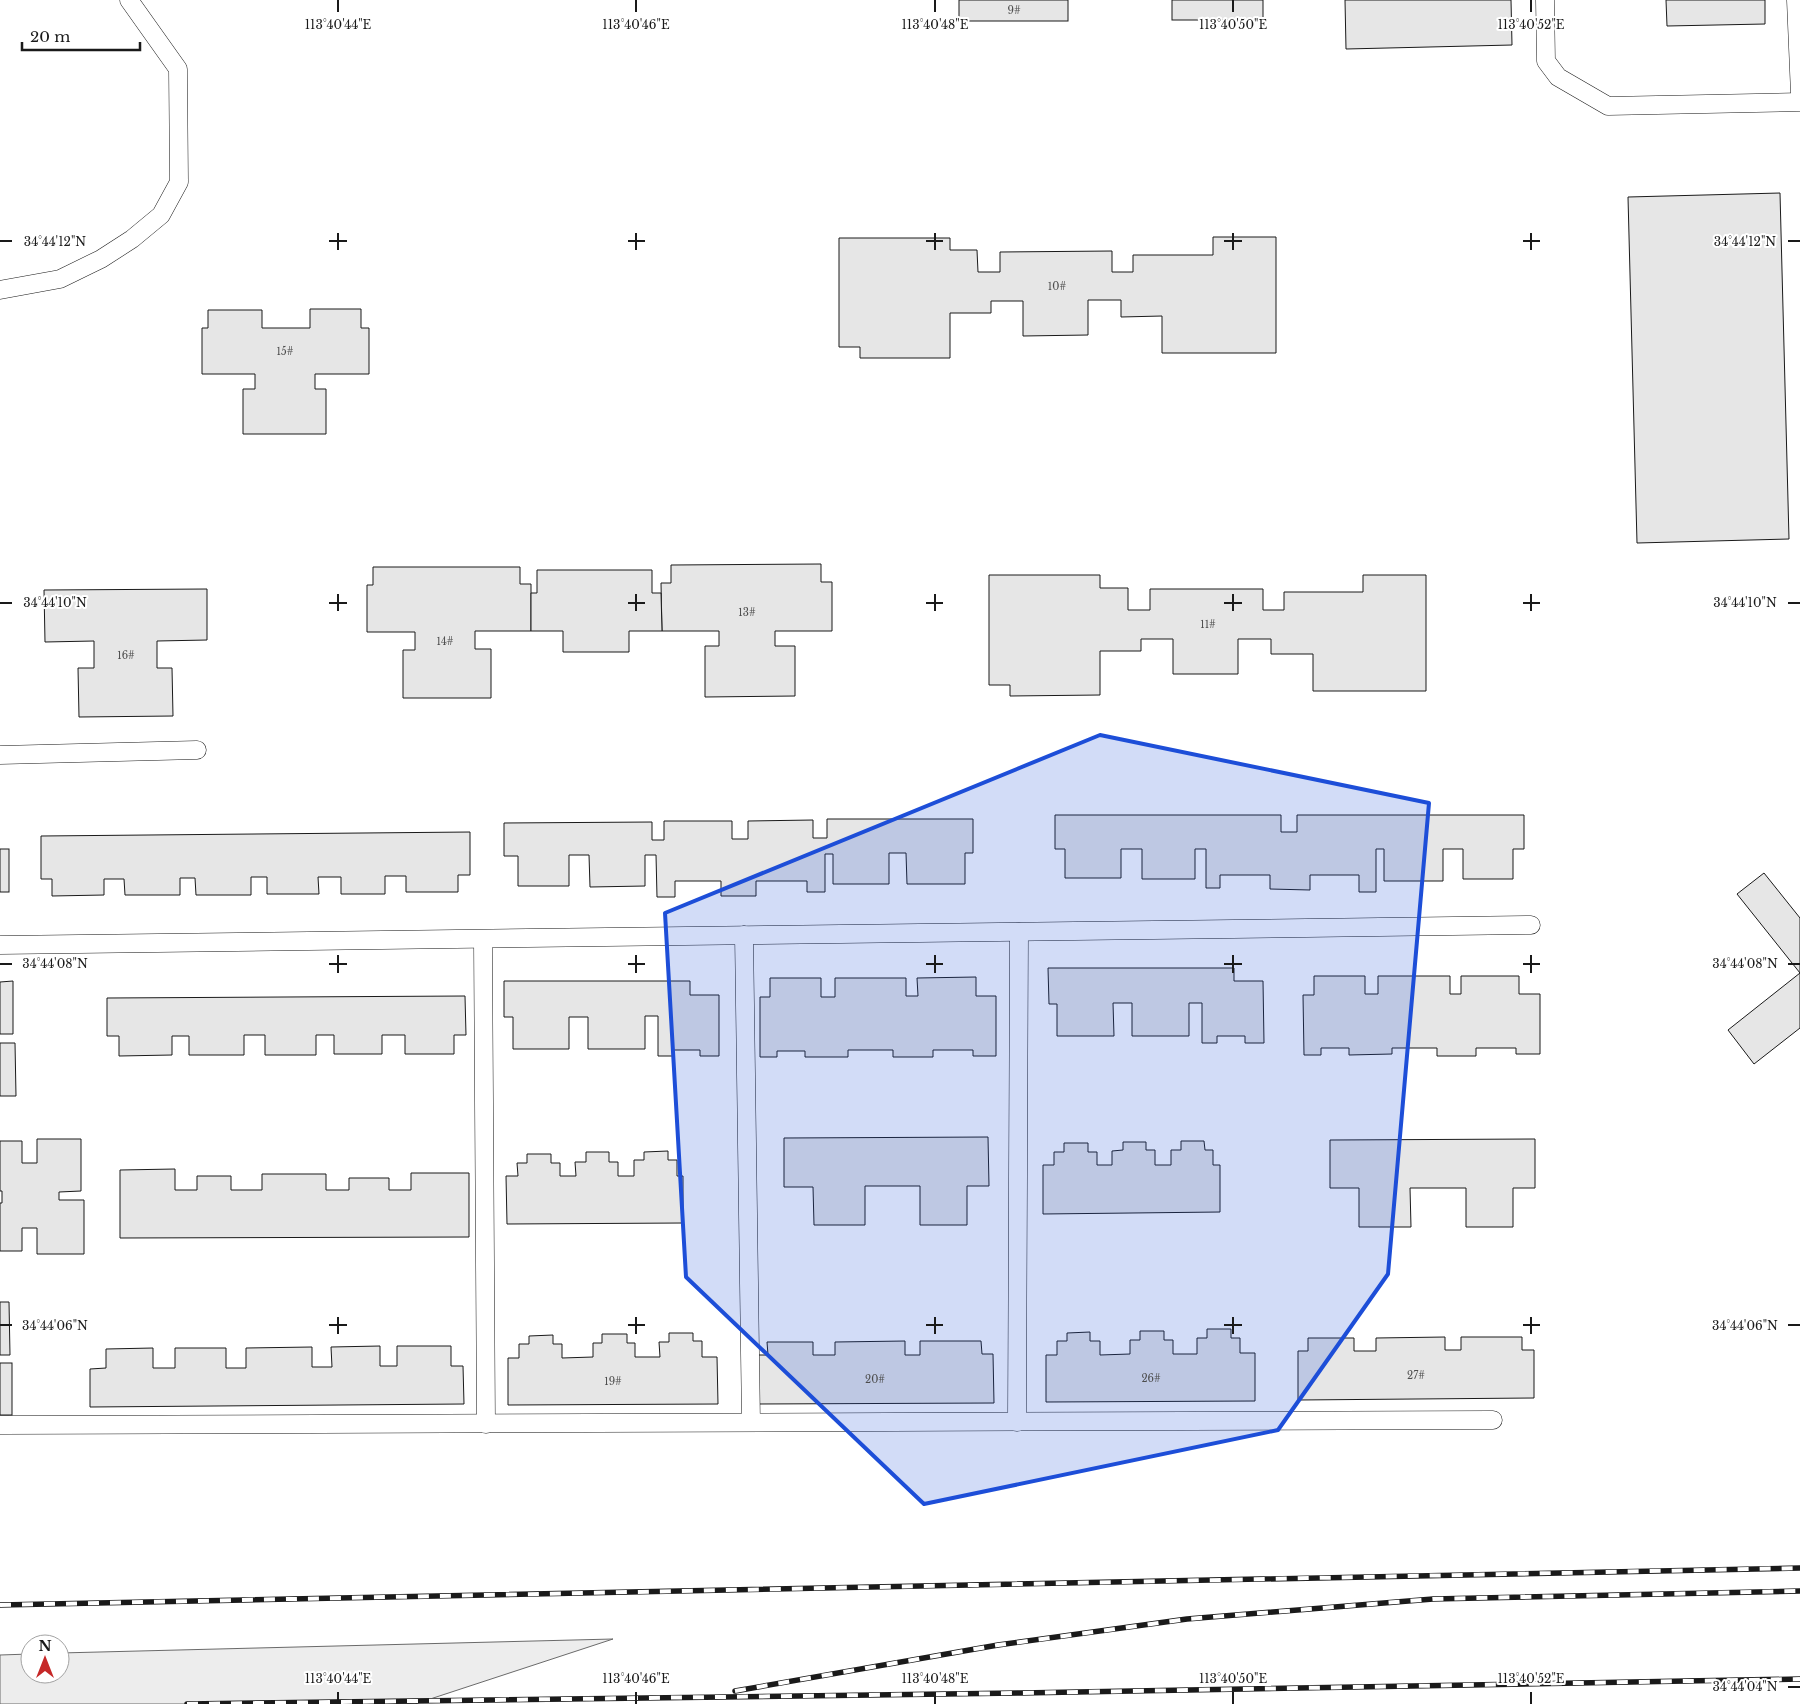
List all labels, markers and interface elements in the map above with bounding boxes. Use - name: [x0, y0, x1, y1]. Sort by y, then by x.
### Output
- house number: 9#: [1007, 4, 1021, 17]
- text: 113°40'44"E: [305, 17, 372, 32]
- text: 113°40'46"E: [602, 17, 670, 32]
- text: 113°40'48"E: [902, 17, 969, 32]
- text: 113°40'50"E: [1199, 17, 1267, 32]
- text: 113°40'52"E: [1497, 17, 1565, 32]
- scale bar: [22, 20, 140, 52]
- text: 20 m: [30, 27, 70, 46]
- text: 34°44'12"N: [24, 234, 86, 249]
- text: 34°44'12"N: [1714, 234, 1776, 249]
- house number: 10#: [1048, 280, 1066, 293]
- house number: 15#: [277, 345, 294, 358]
- text: 34°44'10"N: [23, 595, 87, 610]
- text: 34°44'10"N: [1713, 595, 1777, 610]
- house number: 13#: [738, 606, 756, 619]
- house number: 11#: [1200, 618, 1216, 631]
- house number: 14#: [437, 635, 454, 648]
- house number: 16#: [117, 649, 135, 662]
- text: 34°44'08"N: [22, 956, 88, 971]
- text: 34°44'08"N: [1712, 956, 1778, 971]
- text: 34°44'06"N: [22, 1318, 88, 1333]
- text: 34°44'06"N: [1712, 1318, 1778, 1333]
- house number: 27#: [1407, 1369, 1425, 1382]
- house number: 26#: [1141, 1372, 1161, 1385]
- house number: 20#: [865, 1373, 885, 1386]
- house number: 19#: [604, 1375, 622, 1388]
- north arrow: [20, 1634, 70, 1684]
- text: N: [38, 1637, 52, 1655]
- text: 113°40'44"E: [305, 1671, 372, 1686]
- text: 113°40'46"E: [602, 1671, 670, 1686]
- text: 113°40'48"E: [902, 1671, 969, 1686]
- text: 113°40'50"E: [1199, 1671, 1267, 1686]
- text: 113°40'52"E: [1497, 1671, 1565, 1686]
- text: 34°44'04"N: [1713, 1679, 1778, 1694]

